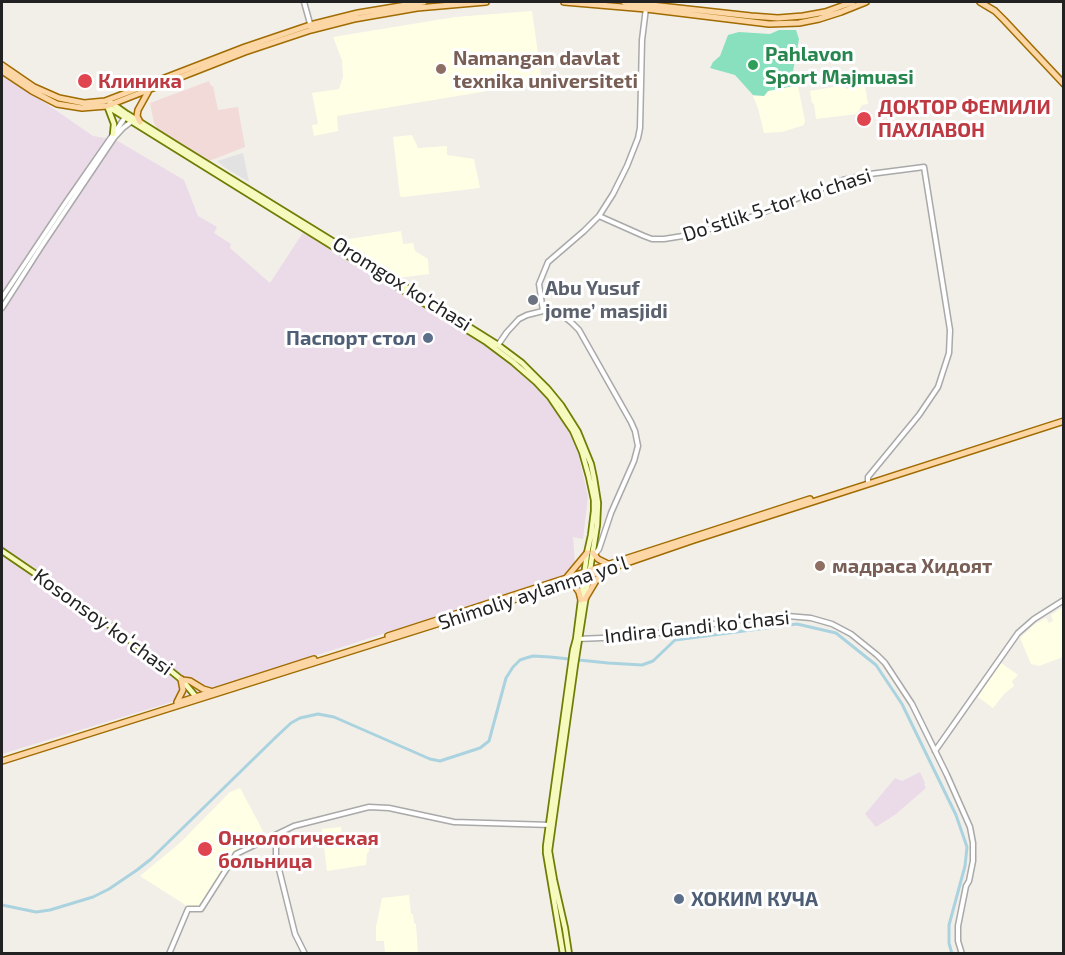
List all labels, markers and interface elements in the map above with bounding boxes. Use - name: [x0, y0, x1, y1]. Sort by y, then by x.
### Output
- place label: Pahlavon Sport Majmuasi: [765, 42, 914, 89]
- place label: Namangan davlat texnika universiteti: [453, 46, 638, 93]
- marker: Pahlavon Sport Majmuasi: [746, 58, 760, 72]
- marker: Namangan davlat texnika universiteti: [434, 62, 448, 76]
- place label: Клиника: [98, 69, 182, 93]
- marker: Клиника: [76, 72, 94, 90]
- place label: ДОКТОР ФЕМИЛИ ПАХЛАВОН: [878, 95, 1051, 142]
- marker: ДОКТОР ФЕМИЛИ ПАХЛАВОН: [855, 110, 873, 128]
- street label: Doʻstlik 5-tor koʻchasi: [680, 163, 874, 247]
- street label: Oromgox ko‘chasi: [328, 232, 476, 336]
- place label: Abu Yusuf jome’ masjidi: [545, 276, 668, 323]
- marker: Abu Yusuf jome’ masjidi: [526, 293, 540, 307]
- place label: Паспорт стол: [286, 326, 416, 350]
- marker: Паспорт стол: [421, 331, 435, 345]
- street label: Shimoliy aylanma yoʻl: [435, 551, 631, 635]
- place label: мадраса Хидоят: [832, 554, 992, 578]
- marker: мадраса Хидоят: [813, 559, 827, 573]
- street label: Kosonsoy koʻchasi: [29, 564, 177, 680]
- street label: Indira Gandi koʻchasi: [603, 605, 791, 649]
- place label: Онкологическая больница: [218, 826, 379, 873]
- marker: Онкологическая больница: [196, 840, 214, 858]
- place label: ХОКИМ КУЧА: [691, 887, 818, 911]
- marker: ХОКИМ КУЧА: [672, 892, 686, 906]

